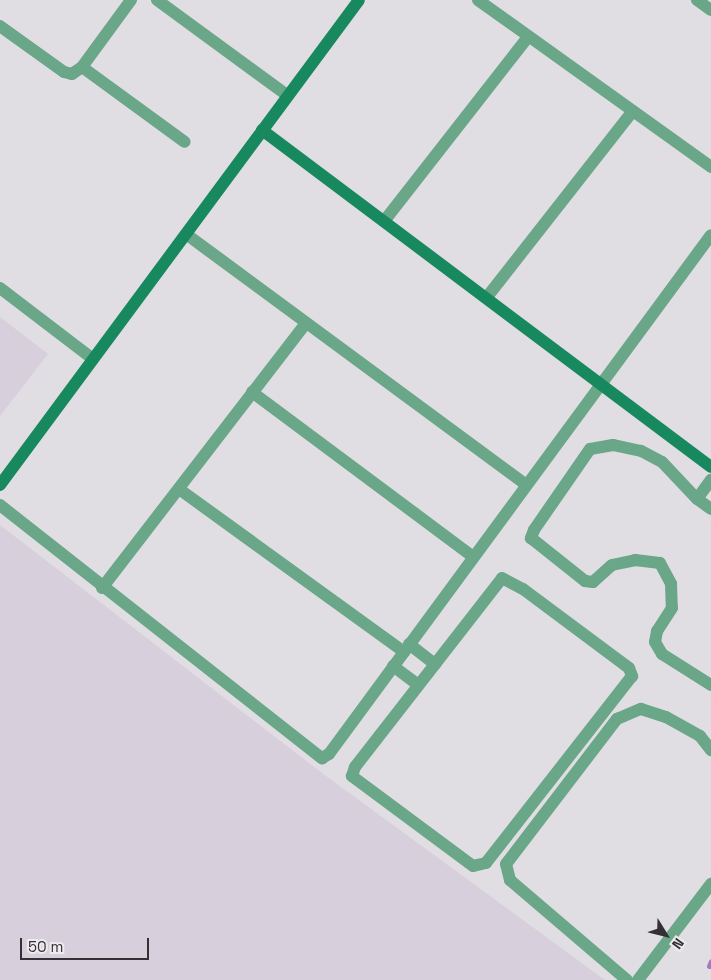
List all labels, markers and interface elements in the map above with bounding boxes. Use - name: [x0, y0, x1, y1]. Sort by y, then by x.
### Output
- north arrow: [641, 910, 691, 960]
- scale bar: [22, 928, 151, 960]
- text: N: [668, 935, 688, 953]
- text: 50 m: [28, 937, 63, 956]

